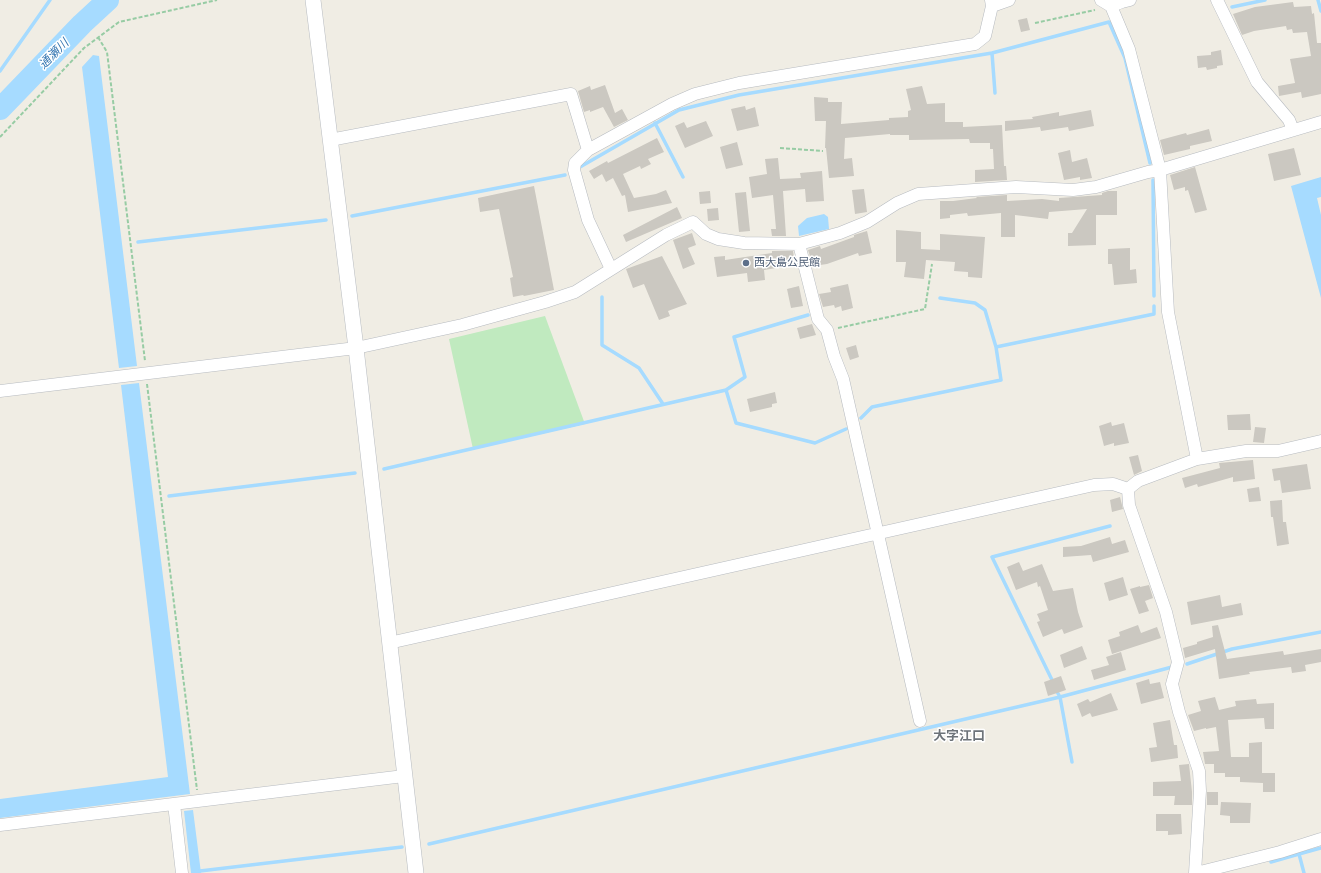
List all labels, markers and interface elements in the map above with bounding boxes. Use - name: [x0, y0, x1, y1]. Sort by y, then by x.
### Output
- water label: 通瀬川: [36, 36, 72, 72]
- place label: 西大島公民館: [754, 256, 820, 270]
- marker: 西大島公民館: [741, 258, 751, 268]
- district label: 大字江口: [933, 728, 985, 744]

